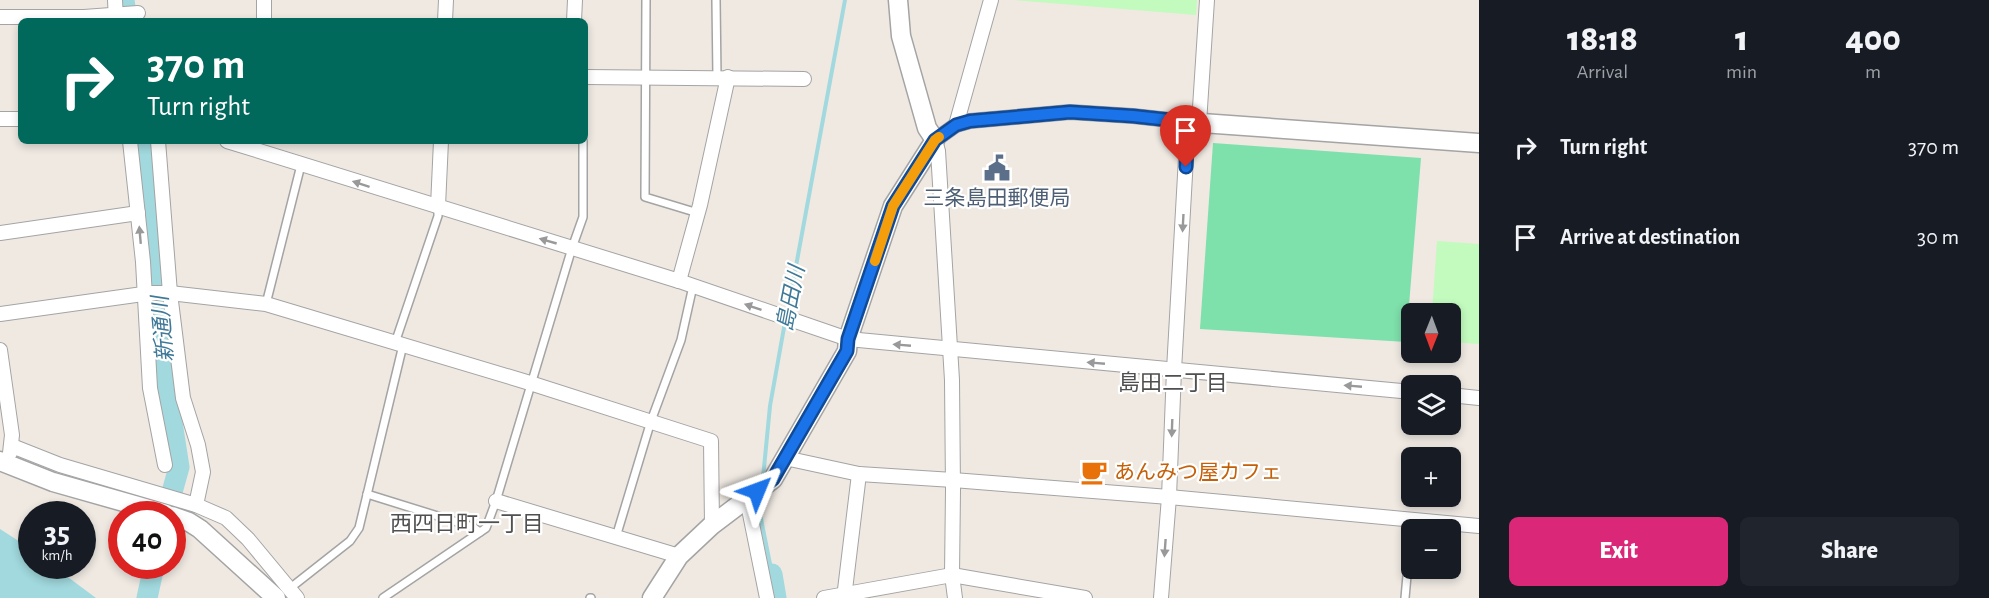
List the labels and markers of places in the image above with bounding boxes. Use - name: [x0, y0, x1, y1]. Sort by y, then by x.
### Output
- pin: [1160, 105, 1211, 167]
- public building icon: 三条島田郵便局: [982, 153, 1012, 183]
- place label: 三条島田郵便局: [924, 187, 1071, 209]
- cafe icon: あんみつ屋カフェ: [1079, 457, 1109, 487]
- place label: あんみつ屋カフェ: [1114, 462, 1282, 483]

